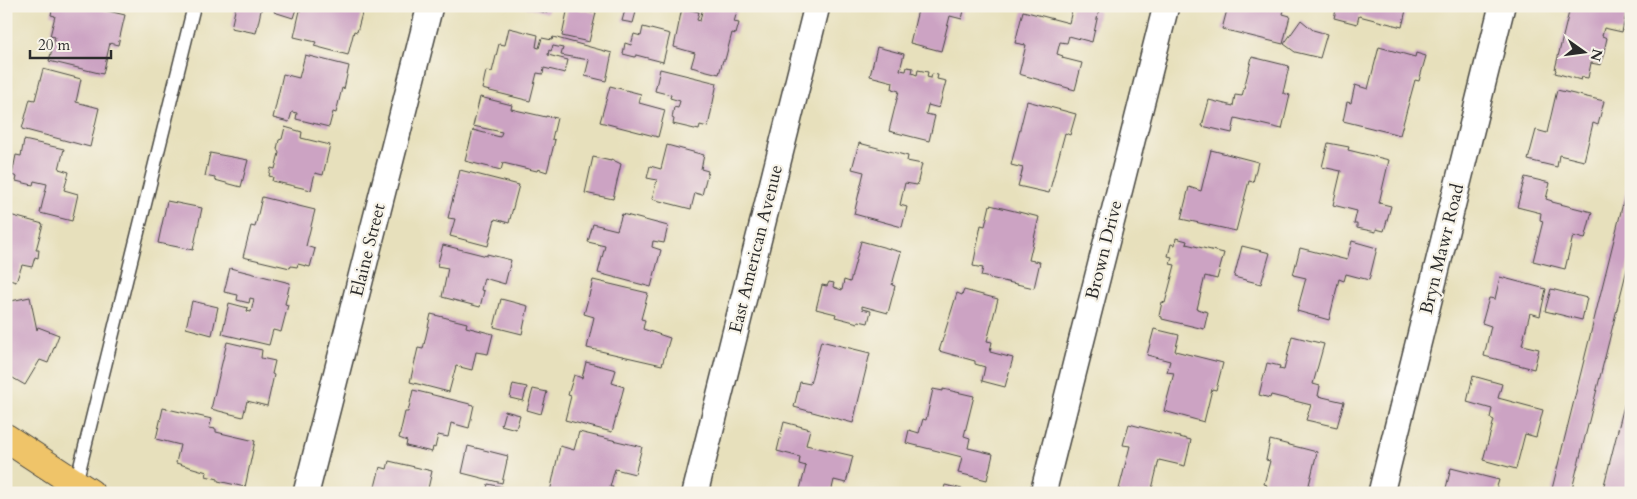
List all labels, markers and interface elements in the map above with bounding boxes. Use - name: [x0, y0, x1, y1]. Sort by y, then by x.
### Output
- scale bar: [30, 28, 111, 60]
- north arrow: [1560, 28, 1610, 78]
- text: 20 m: [38, 35, 70, 55]
- text: N: [1585, 47, 1607, 63]
- street label: East American Avenue: [723, 162, 789, 336]
- street label: Bryn Mawr Road: [1414, 181, 1470, 317]
- street label: Brown Drive: [1080, 198, 1128, 302]
- street label: Elaine Street: [344, 201, 392, 299]

